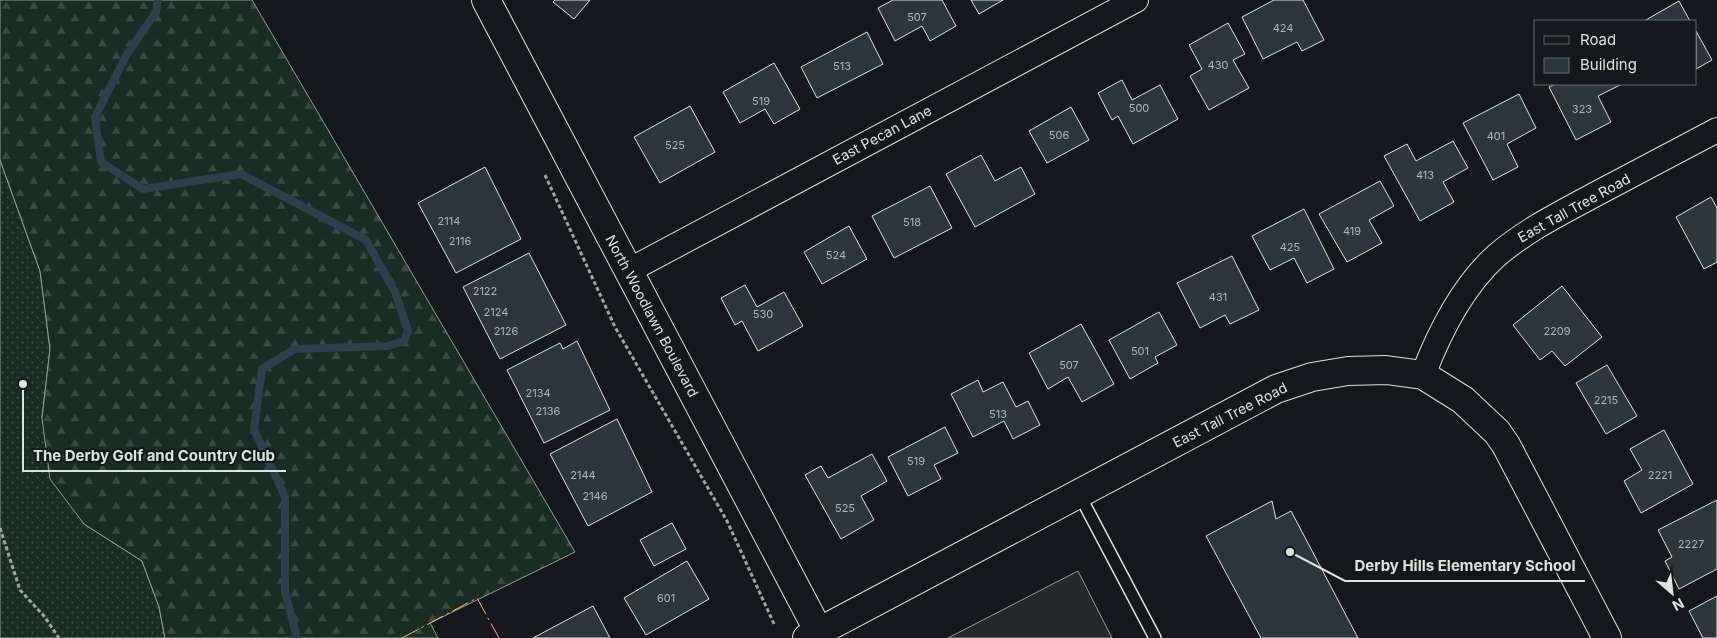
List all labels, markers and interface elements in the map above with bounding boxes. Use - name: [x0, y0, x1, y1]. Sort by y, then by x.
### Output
- house number: 507: [907, 10, 927, 24]
- legend: [1534, 20, 1697, 85]
- house number: 424: [1273, 21, 1293, 35]
- text: Road: [1580, 30, 1616, 49]
- text: Building: [1580, 55, 1637, 74]
- house number: 430: [1208, 58, 1228, 72]
- house number: 513: [833, 59, 851, 73]
- house number: 519: [752, 94, 770, 108]
- street label: East Pecan Lane: [829, 101, 934, 168]
- house number: 500: [1129, 101, 1149, 115]
- house number: 323: [1572, 102, 1592, 116]
- house number: 506: [1049, 128, 1069, 142]
- house number: 401: [1487, 129, 1505, 143]
- house number: 525: [665, 138, 685, 152]
- house number: 413: [1416, 168, 1434, 182]
- street label: East Tall Tree Road: [1514, 170, 1633, 246]
- house number: 2114: [438, 214, 460, 228]
- house number: 518: [903, 215, 921, 229]
- house number: 419: [1343, 224, 1361, 238]
- street label: North Woodlawn Boulevard: [602, 232, 702, 400]
- house number: 2116: [449, 234, 471, 248]
- house number: 425: [1280, 240, 1301, 254]
- house number: 524: [826, 248, 846, 262]
- house number: 2122: [473, 284, 497, 298]
- house number: 431: [1209, 290, 1227, 304]
- house number: 2124: [484, 305, 508, 319]
- house number: 530: [753, 307, 773, 321]
- house number: 2126: [494, 324, 519, 338]
- house number: 2209: [1543, 324, 1571, 338]
- house number: 501: [1131, 344, 1149, 358]
- house number: 507: [1059, 358, 1079, 372]
- street label: East Tall Tree Road: [1170, 378, 1290, 451]
- house number: 2134: [525, 386, 551, 400]
- house number: 2215: [1594, 393, 1619, 407]
- house number: 2136: [536, 404, 561, 418]
- house number: 513: [989, 407, 1007, 421]
- callout: The Derby Golf and Country Club: [23, 441, 286, 471]
- text: The Derby Golf and Country Club: [33, 446, 275, 465]
- house number: 519: [907, 454, 925, 468]
- house number: 2144: [570, 468, 596, 482]
- house number: 2221: [1648, 468, 1672, 482]
- house number: 2146: [582, 489, 608, 503]
- house number: 525: [835, 501, 855, 515]
- house number: 2227: [1678, 537, 1704, 551]
- callout: Derby Hills Elementary School: [1345, 551, 1585, 581]
- text: Derby Hills Elementary School: [1355, 556, 1575, 575]
- north arrow: [1647, 568, 1697, 618]
- house number: 601: [657, 591, 675, 605]
- text: N: [1670, 595, 1687, 615]

